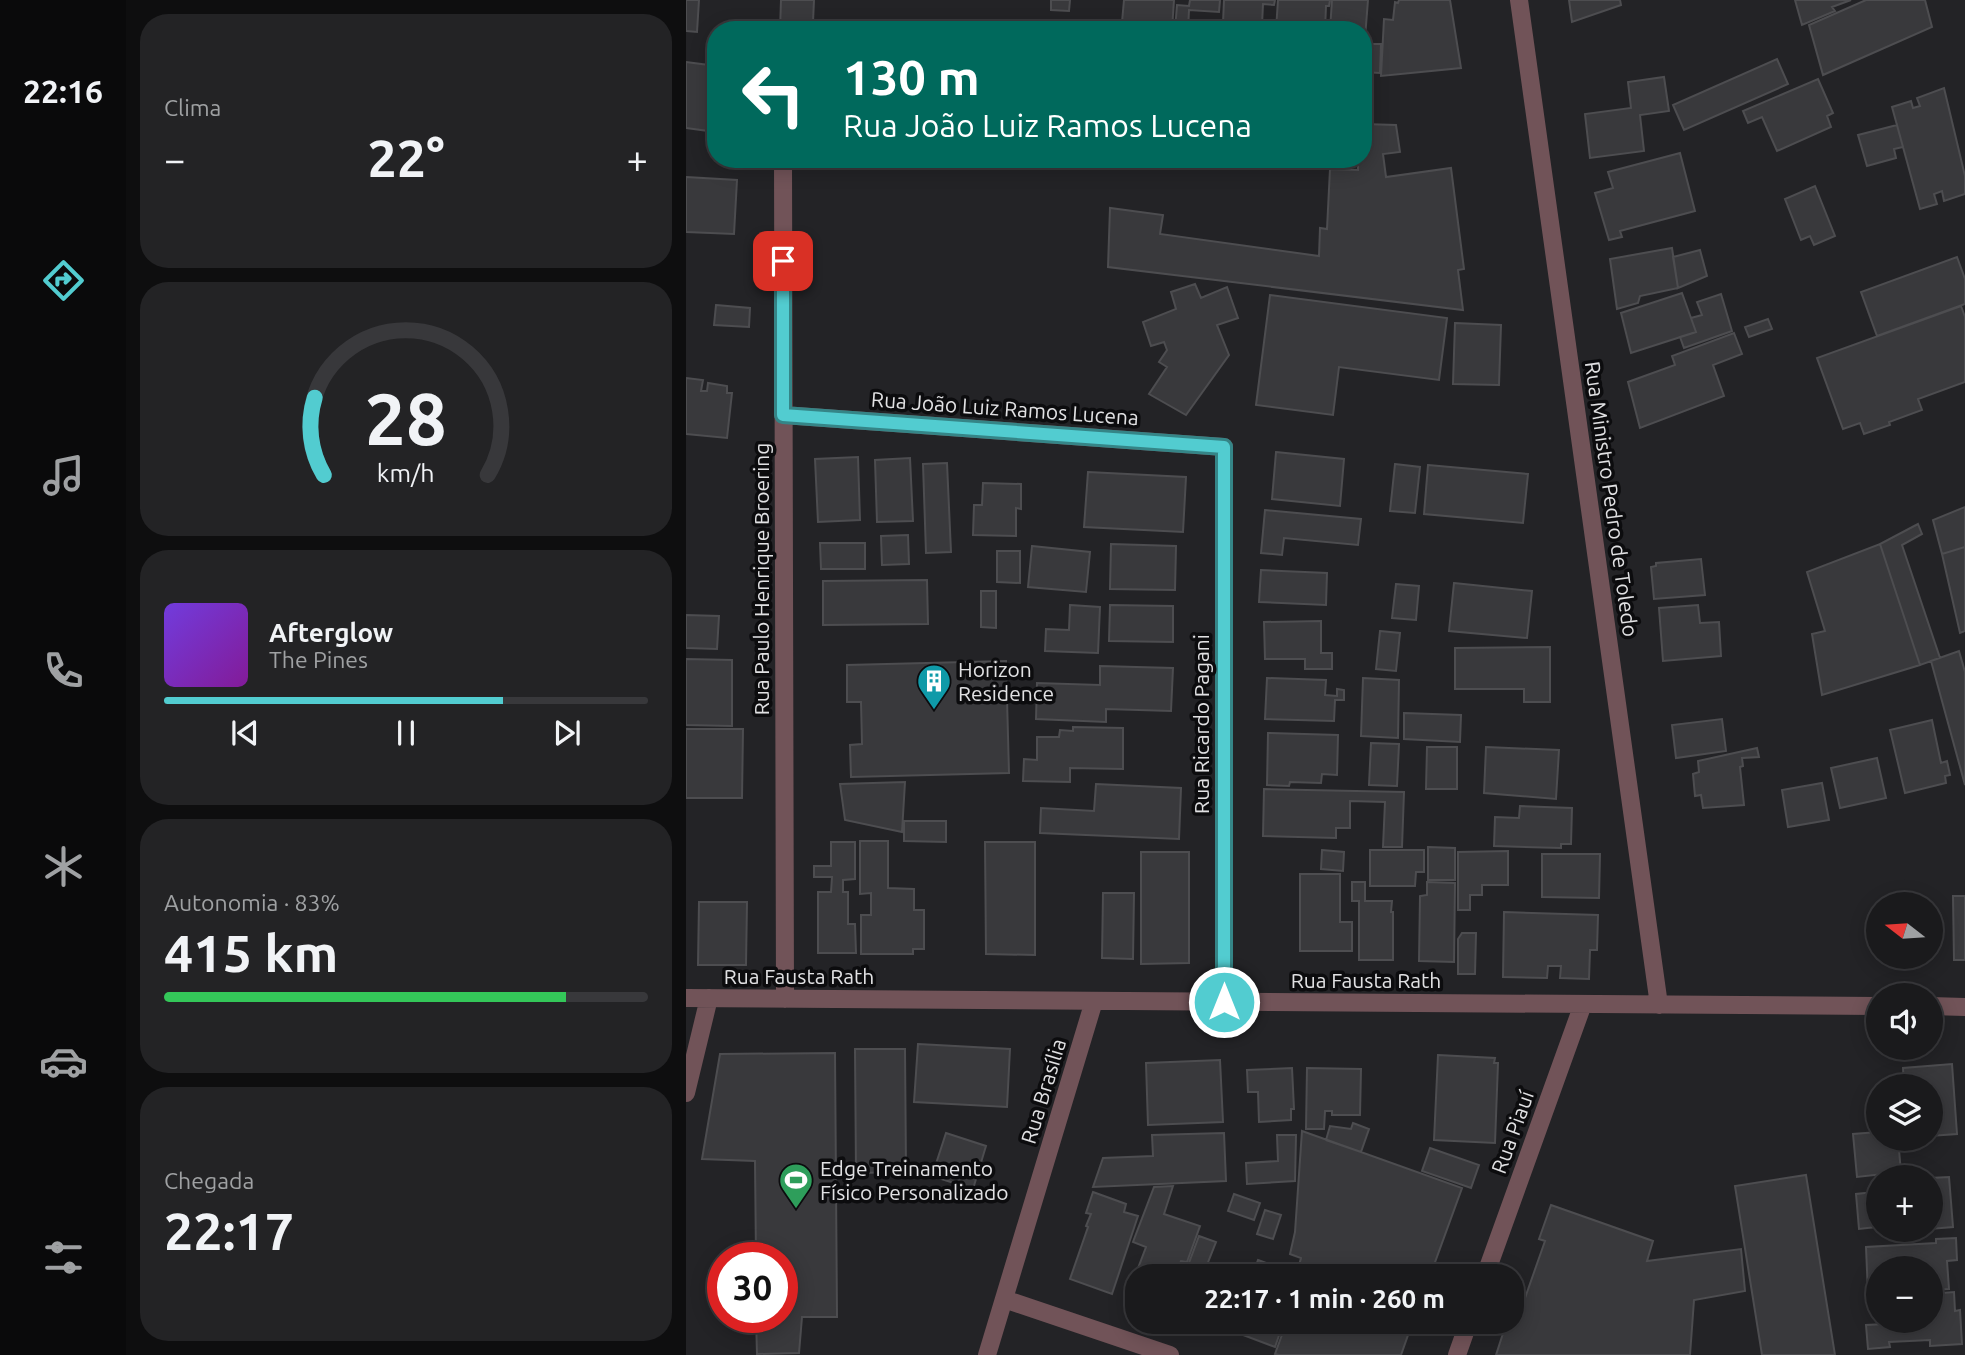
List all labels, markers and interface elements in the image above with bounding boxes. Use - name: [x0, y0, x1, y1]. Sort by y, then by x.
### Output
- icon: left: [728, 49, 819, 140]
- text: 130 m: [843, 49, 980, 104]
- text: 22:16: [23, 73, 103, 109]
- text: Clima: [164, 95, 221, 120]
- text: Rua João Luiz Ramos Lucena: [843, 107, 1252, 143]
- text: 22°: [367, 129, 445, 187]
- text: −: [164, 138, 185, 180]
- text: +: [627, 138, 648, 180]
- pin: [753, 231, 813, 291]
- icon: arrive: [764, 242, 802, 280]
- icon: directions: [39, 256, 88, 305]
- street label: Rua Ministro Pedro de Toledo: [1581, 360, 1643, 638]
- text: 28: [365, 378, 447, 460]
- street label: Rua João Luiz Ramos Lucena: [870, 387, 1140, 429]
- street label: Rua Paulo Henrique Broering: [749, 443, 773, 715]
- icon: music: [39, 451, 88, 500]
- text: km/h: [377, 459, 435, 487]
- text: Afterglow: [269, 618, 393, 647]
- street label: Rua Ricardo Pagani: [1189, 634, 1213, 814]
- icon: phone: [39, 646, 88, 695]
- text: The Pines: [269, 647, 368, 672]
- place label: Horizon Residence: [958, 657, 1054, 705]
- building icon: Horizon Residence: [915, 662, 953, 711]
- icon: previous: [226, 714, 264, 752]
- icon: pause: [387, 714, 425, 752]
- icon: next: [548, 714, 586, 752]
- icon: climate: [39, 842, 88, 891]
- text: Autonomia · 83%: [164, 890, 340, 915]
- north arrow: [1866, 892, 1942, 970]
- map controls: [1866, 892, 1943, 1333]
- text: 415 km: [164, 924, 338, 982]
- street label: Rua Fausta Rath: [724, 964, 874, 988]
- position arrow: [1187, 965, 1261, 1039]
- street label: Rua Fausta Rath: [1291, 968, 1441, 992]
- button: sound: [1866, 983, 1943, 1060]
- street label: Rua Brasília: [1016, 1036, 1070, 1146]
- icon: car: [39, 1037, 88, 1086]
- button: layers: [1866, 1074, 1943, 1151]
- street label: Rua Piauí: [1486, 1087, 1538, 1177]
- place label: Edge Treinamento Físico Personalizado: [820, 1156, 1009, 1204]
- sports icon: Edge Treinamento Físico Personalizado: [777, 1161, 815, 1210]
- button: +: [1866, 1165, 1943, 1242]
- text: Chegada: [164, 1168, 254, 1193]
- text: 22:17: [164, 1202, 294, 1260]
- icon: filters: [39, 1233, 88, 1282]
- speed limit sign: 30: [707, 1242, 798, 1333]
- button: −: [1866, 1256, 1943, 1333]
- text: 22:17 · 1 min · 260 m: [1204, 1284, 1445, 1313]

